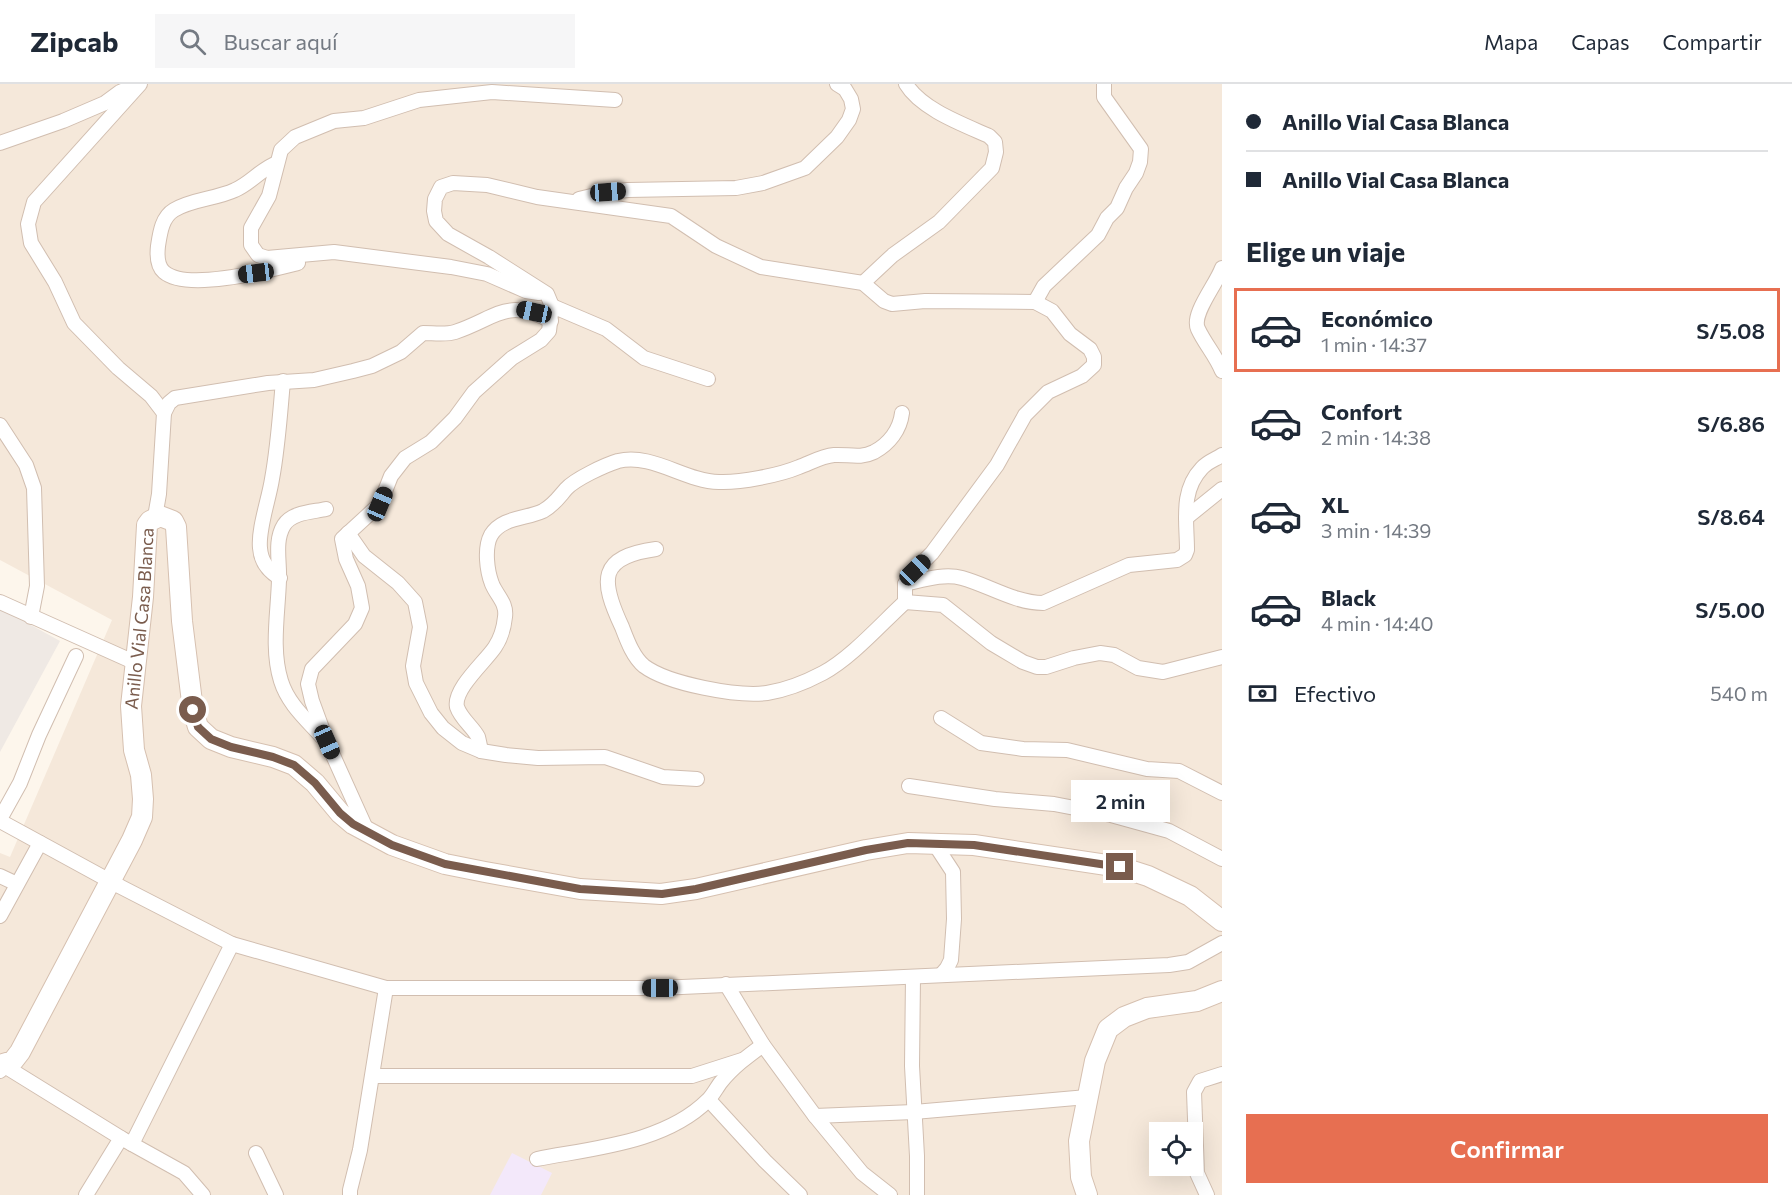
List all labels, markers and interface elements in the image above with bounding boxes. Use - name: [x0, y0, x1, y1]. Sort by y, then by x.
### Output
- search box: [155, 14, 575, 68]
- text: Zipcab: [30, 24, 119, 58]
- icon: search: [176, 25, 209, 58]
- text: Buscar aquí: [224, 28, 338, 55]
- text: Mapa: [1484, 29, 1538, 54]
- text: Capas: [1571, 29, 1630, 54]
- text: Compartir: [1663, 29, 1762, 54]
- text: Anillo Vial Casa Blanca: [1282, 108, 1509, 135]
- text: Anillo Vial Casa Blanca: [1282, 166, 1509, 193]
- car: [589, 182, 627, 202]
- text: Elige un viaje: [1246, 235, 1405, 268]
- car: [237, 262, 275, 284]
- car: [515, 299, 553, 325]
- icon: car: [1249, 303, 1303, 357]
- text: Económico: [1321, 305, 1433, 332]
- text: S/5.08: [1696, 317, 1765, 344]
- text: 1 min · 14:37: [1321, 332, 1427, 356]
- icon: car: [1249, 396, 1303, 450]
- text: Confort: [1321, 398, 1402, 425]
- text: S/6.86: [1697, 410, 1765, 437]
- text: 2 min · 14:38: [1321, 425, 1431, 449]
- car: [365, 484, 395, 524]
- icon: car: [1249, 489, 1303, 543]
- text: XL: [1321, 491, 1349, 518]
- text: S/8.64: [1697, 503, 1765, 530]
- text: 3 min · 14:39: [1321, 518, 1432, 542]
- street label: Anillo Vial Casa Blanca: [120, 527, 158, 710]
- car: [896, 551, 934, 589]
- icon: car: [1249, 582, 1303, 636]
- text: Black: [1321, 584, 1376, 611]
- text: S/5.00: [1695, 596, 1765, 623]
- text: 4 min · 14:40: [1321, 611, 1434, 635]
- icon: cash: [1246, 677, 1279, 710]
- text: Efectivo: [1294, 680, 1376, 707]
- text: 540 m: [1710, 681, 1768, 705]
- route start: [179, 696, 206, 723]
- car: [311, 722, 343, 762]
- callout: 2 min: [1070, 780, 1170, 822]
- text: 2 min: [1096, 789, 1145, 813]
- route end: [1106, 853, 1133, 880]
- car: [642, 979, 678, 997]
- button: Confirmar: [1246, 1114, 1768, 1183]
- map controls: [1149, 1122, 1203, 1176]
- button: locate: [1149, 1122, 1203, 1176]

